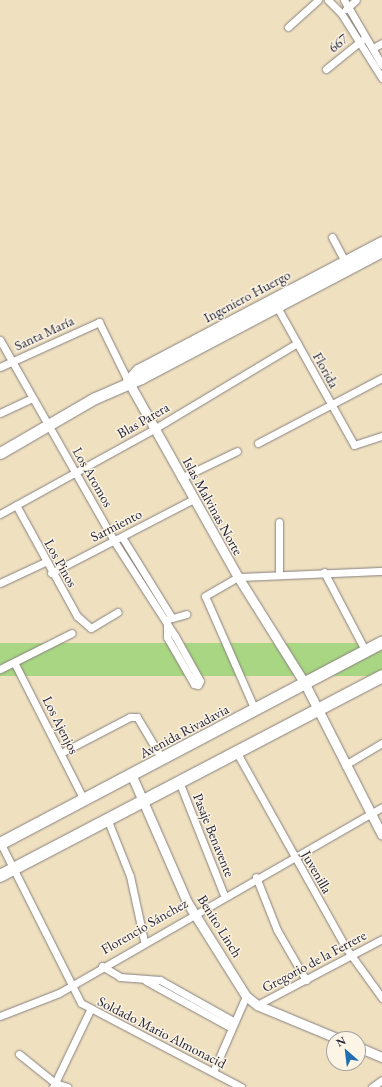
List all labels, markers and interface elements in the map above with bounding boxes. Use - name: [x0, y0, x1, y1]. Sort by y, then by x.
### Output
- street label: 667: [325, 30, 351, 56]
- street label: Ingeniero Huergo: [201, 266, 293, 326]
- street label: Santa María: [12, 312, 76, 354]
- street label: Florida: [309, 349, 343, 391]
- street label: Blas Parera: [114, 398, 172, 442]
- street label: Los Aromos: [69, 444, 117, 510]
- street label: Islas Malvinas Norte: [179, 454, 247, 558]
- street label: Sarmiento: [88, 505, 144, 545]
- street label: Los Pinos: [41, 536, 81, 590]
- street label: Los Ajenjos: [39, 693, 83, 757]
- street label: Avenida Rivadavia: [136, 700, 232, 762]
- street label: Pasaje Benavente: [190, 791, 238, 879]
- street label: Juvenilla: [298, 848, 336, 896]
- street label: Benito Linch: [194, 892, 246, 960]
- street label: Florencio Sánchez: [98, 894, 190, 958]
- street label: Gregorio de la Ferrere: [259, 926, 369, 996]
- street label: Soldado Mario Almonacid: [95, 992, 229, 1072]
- north arrow: [326, 1031, 366, 1071]
- text: N: [334, 1033, 348, 1050]

